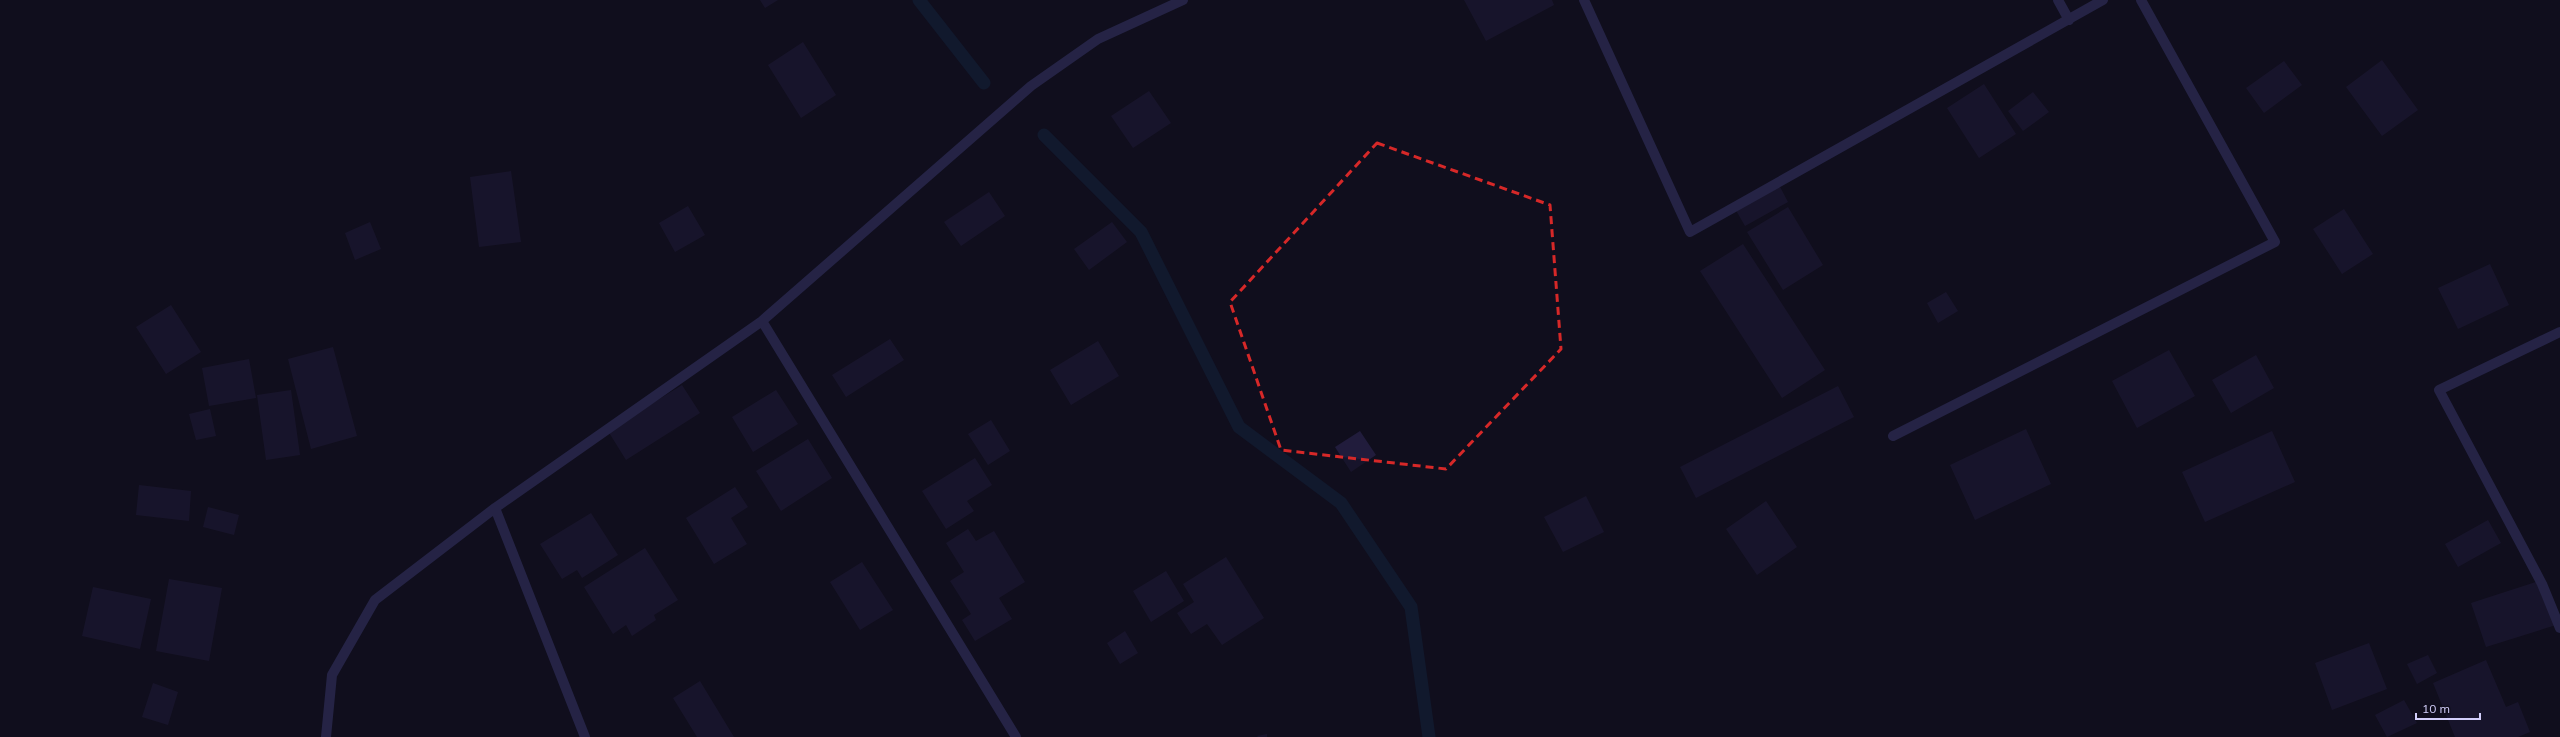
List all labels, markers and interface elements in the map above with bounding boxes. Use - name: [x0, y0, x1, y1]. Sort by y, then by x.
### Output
- scale bar: [2416, 695, 2480, 721]
- text: 10 m: [2422, 701, 2450, 716]

